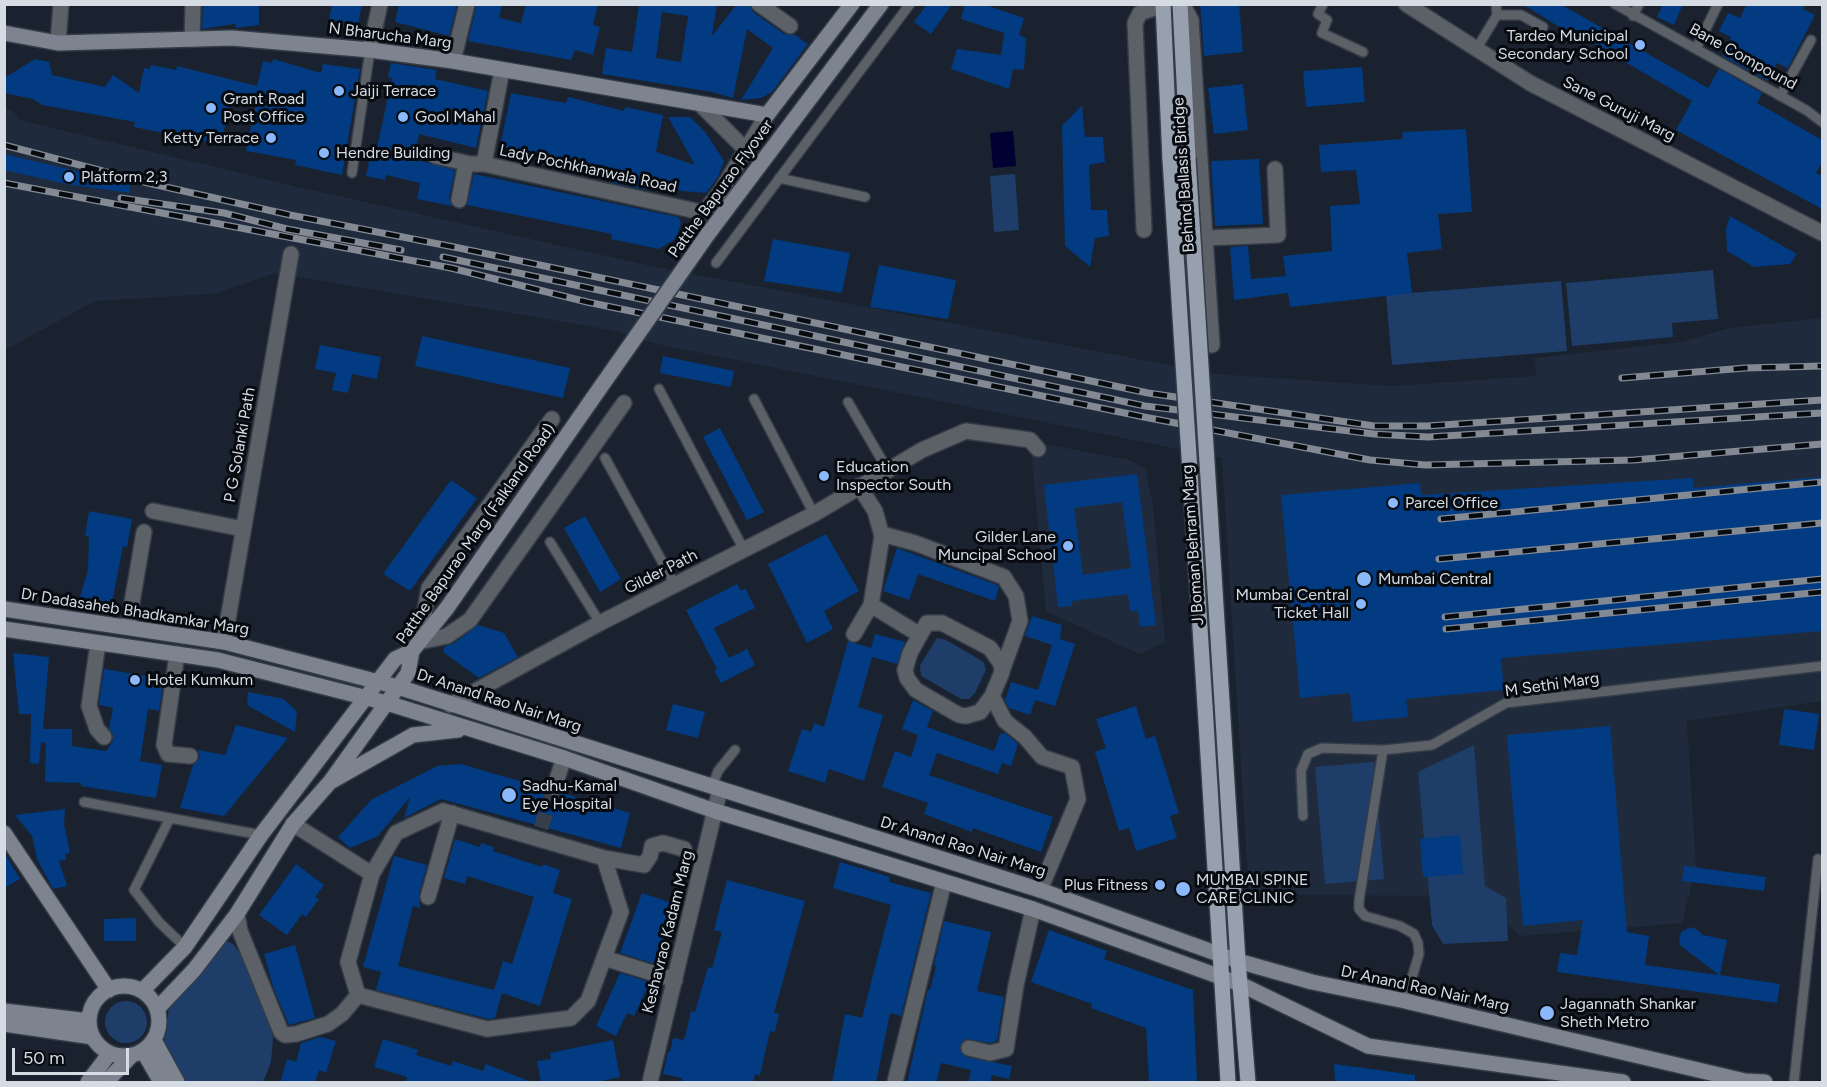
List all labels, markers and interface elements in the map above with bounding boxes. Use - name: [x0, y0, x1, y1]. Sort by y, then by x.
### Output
- street label: N Bharucha Marg: [327, 19, 453, 53]
- street label: Bane Compound: [1686, 20, 1800, 94]
- place label: Tardeo Municipal Secondary School: [1498, 26, 1628, 64]
- marker: Tardeo Municipal Secondary School: [1633, 38, 1647, 52]
- street label: Sane Guruji Marg: [1560, 72, 1678, 146]
- place label: Jaiji Terrace: [351, 81, 436, 101]
- marker: Jaiji Terrace: [332, 84, 346, 98]
- place label: Grant Road Post Office: [223, 89, 304, 127]
- street label: Behind Ballasis Bridge: [1169, 97, 1199, 253]
- marker: Grant Road Post Office: [204, 101, 218, 115]
- place label: Gool Mahal: [415, 107, 495, 127]
- marker: Gool Mahal: [396, 110, 410, 124]
- street label: Patthe Bapurao Flyover: [664, 116, 778, 262]
- place label: Ketty Terrace: [163, 128, 259, 148]
- marker: Ketty Terrace: [264, 131, 278, 145]
- street label: Lady Pochkhanwala Road: [498, 141, 678, 197]
- place label: Hendre Building: [336, 143, 450, 163]
- marker: Hendre Building: [317, 146, 331, 160]
- place label: Platform 2,3: [81, 167, 167, 187]
- marker: Platform 2,3: [62, 170, 76, 184]
- street label: P G Solanki Path: [220, 386, 260, 504]
- street label: Patthe Bapurao Marg (Falkland Road): [392, 420, 560, 648]
- place label: Education Inspector South: [836, 457, 951, 495]
- street label: J Boman Behram Marg: [1178, 464, 1208, 626]
- marker: Education Inspector South: [817, 469, 831, 483]
- place label: Parcel Office: [1405, 493, 1498, 513]
- marker: Parcel Office: [1386, 496, 1400, 510]
- place label: Gilder Lane Muncipal School: [938, 527, 1056, 565]
- marker: Gilder Lane Muncipal School: [1061, 539, 1075, 553]
- street label: Gilder Path: [621, 545, 701, 599]
- place label: Mumbai Central: [1378, 569, 1492, 589]
- marker: Mumbai Central: [1355, 570, 1373, 588]
- street label: Dr Dadasaheb Bhadkamkar Marg: [19, 584, 251, 640]
- place label: Mumbai Central Ticket Hall: [1235, 585, 1349, 623]
- marker: Mumbai Central Ticket Hall: [1354, 597, 1368, 611]
- street label: Dr Anand Rao Nair Marg: [414, 665, 584, 737]
- street label: M Sethi Marg: [1504, 669, 1600, 701]
- place label: Hotel Kumkum: [147, 670, 253, 690]
- marker: Hotel Kumkum: [128, 673, 142, 687]
- place label: Sadhu-Kamal Eye Hospital: [522, 776, 617, 814]
- marker: Sadhu-Kamal Eye Hospital: [500, 786, 518, 804]
- street label: Dr Anand Rao Nair Marg: [878, 813, 1048, 881]
- street label: Keshavrao Kadam Marg: [638, 849, 698, 1015]
- place label: MUMBAI SPINE CARE CLINIC: [1196, 870, 1309, 908]
- place label: Plus Fitness: [1064, 875, 1148, 895]
- marker: Plus Fitness: [1153, 878, 1167, 892]
- marker: MUMBAI SPINE CARE CLINIC: [1174, 880, 1192, 898]
- street label: Dr Anand Rao Nair Marg: [1339, 962, 1511, 1016]
- place label: Jagannath Shankar Sheth Metro: [1560, 994, 1696, 1032]
- marker: Jagannath Shankar Sheth Metro: [1538, 1004, 1556, 1022]
- scale bar: [15, 1036, 132, 1074]
- text: 50 m: [23, 1047, 65, 1069]

